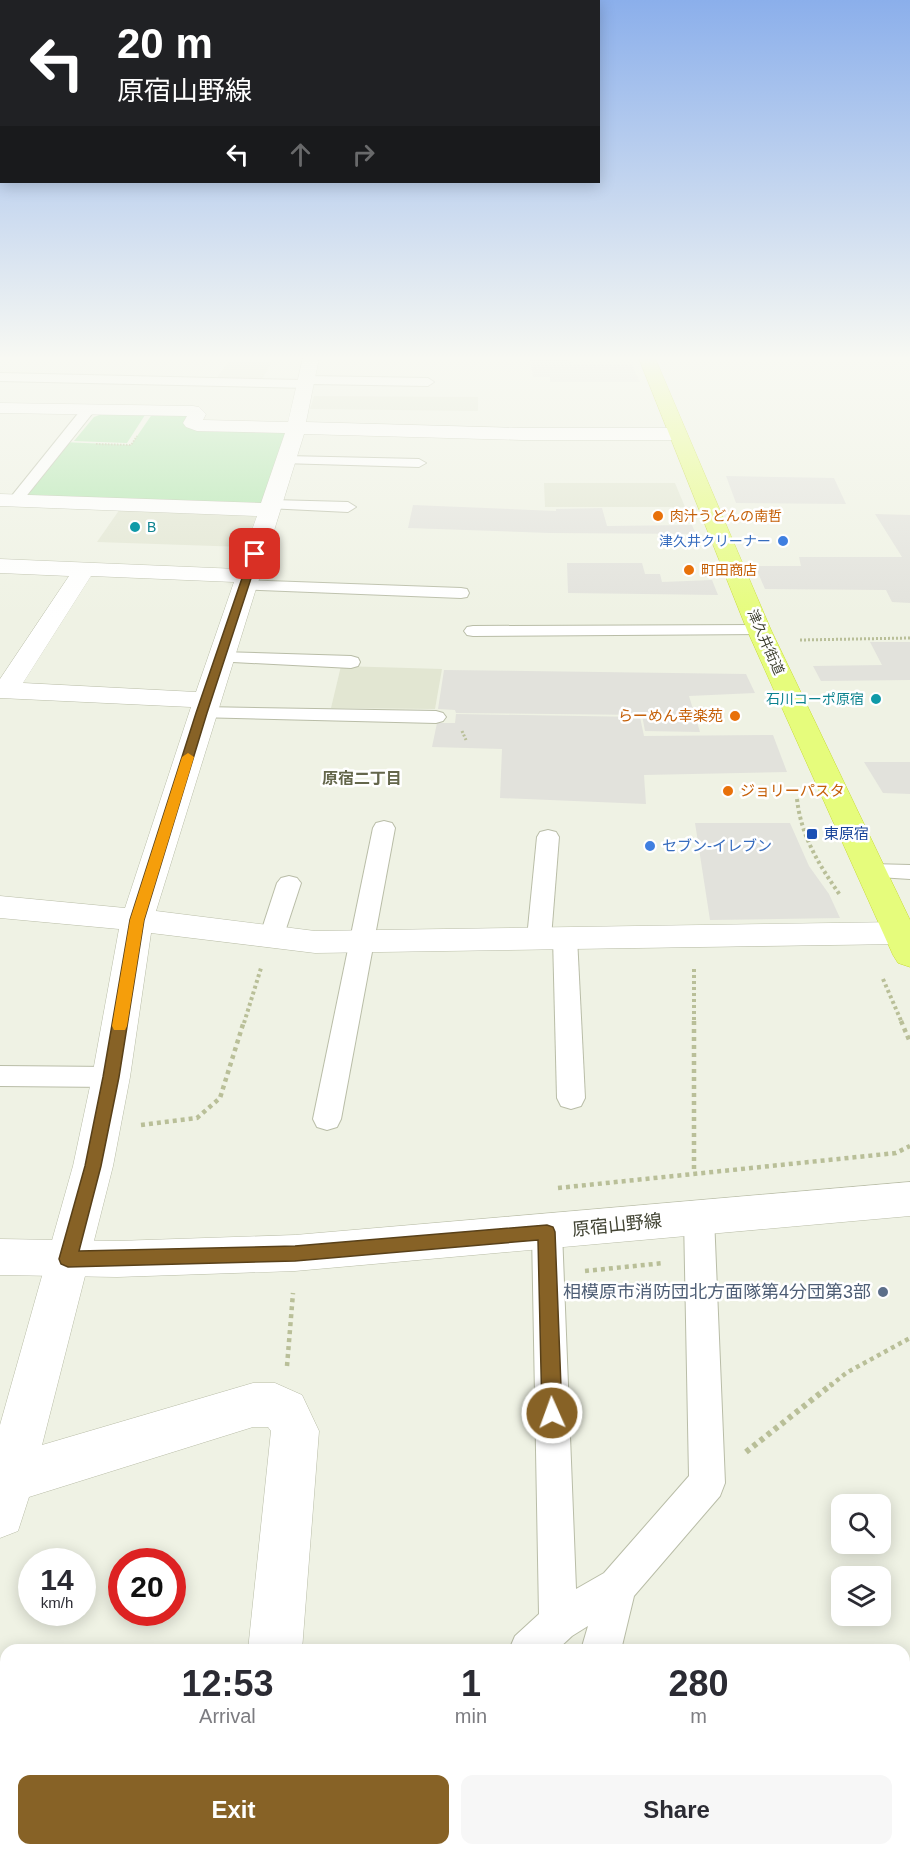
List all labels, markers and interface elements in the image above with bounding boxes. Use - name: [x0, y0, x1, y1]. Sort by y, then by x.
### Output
- text: 20 m: [117, 20, 213, 67]
- icon: left: [18, 24, 96, 102]
- text: 原宿山野線: [117, 76, 252, 106]
- icon: left: [221, 138, 254, 171]
- icon: ahead: [284, 138, 317, 171]
- icon: right: [347, 138, 380, 171]
- place label: 肉汁うどんの南哲: [670, 508, 782, 524]
- marker: 肉汁うどんの南哲: [651, 509, 665, 523]
- place label: B: [147, 519, 156, 535]
- marker: B: [128, 520, 142, 534]
- pin: [229, 528, 280, 579]
- place label: 津久井クリーナー: [659, 533, 771, 549]
- marker: 津久井クリーナー: [776, 534, 790, 548]
- icon: arrive: [238, 537, 271, 570]
- place label: 町田商店: [701, 562, 757, 578]
- marker: 町田商店: [682, 563, 696, 577]
- street label: 津久井街道: [744, 607, 788, 677]
- place label: 石川コーポ原宿: [766, 691, 864, 707]
- marker: 石川コーポ原宿: [869, 692, 883, 706]
- place label: らーめん幸楽苑: [618, 707, 723, 724]
- marker: らーめん幸楽苑: [728, 709, 742, 723]
- district label: 原宿二丁目: [322, 770, 402, 787]
- place label: ジョリーパスタ: [740, 782, 845, 799]
- marker: ジョリーパスタ: [721, 784, 735, 798]
- place label: 東原宿: [824, 825, 869, 842]
- marker: 東原宿: [805, 827, 819, 841]
- place label: セブン-イレブン: [662, 837, 772, 854]
- marker: セブン-イレブン: [643, 839, 657, 853]
- street label: 原宿山野線: [571, 1210, 663, 1240]
- place label: 相模原市消防団北方面隊第4分団第3部: [563, 1282, 871, 1302]
- marker: 相模原市消防団北方面隊第4分団第3部: [876, 1285, 890, 1299]
- position arrow: [520, 1381, 584, 1445]
- map controls: [831, 1494, 891, 1626]
- button: search: [831, 1494, 891, 1554]
- speed limit sign: 20: [108, 1548, 186, 1626]
- text: 14: [40, 1563, 74, 1596]
- button: layers: [831, 1566, 891, 1626]
- text: km/h: [41, 1594, 73, 1611]
- text: 12:53: [181, 1663, 273, 1704]
- text: 1: [461, 1663, 481, 1704]
- text: 280: [668, 1663, 729, 1704]
- text: Arrival: [199, 1705, 256, 1727]
- text: min: [455, 1705, 487, 1727]
- text: m: [690, 1705, 707, 1727]
- button: Exit: [18, 1775, 449, 1844]
- button: Share: [461, 1775, 892, 1844]

